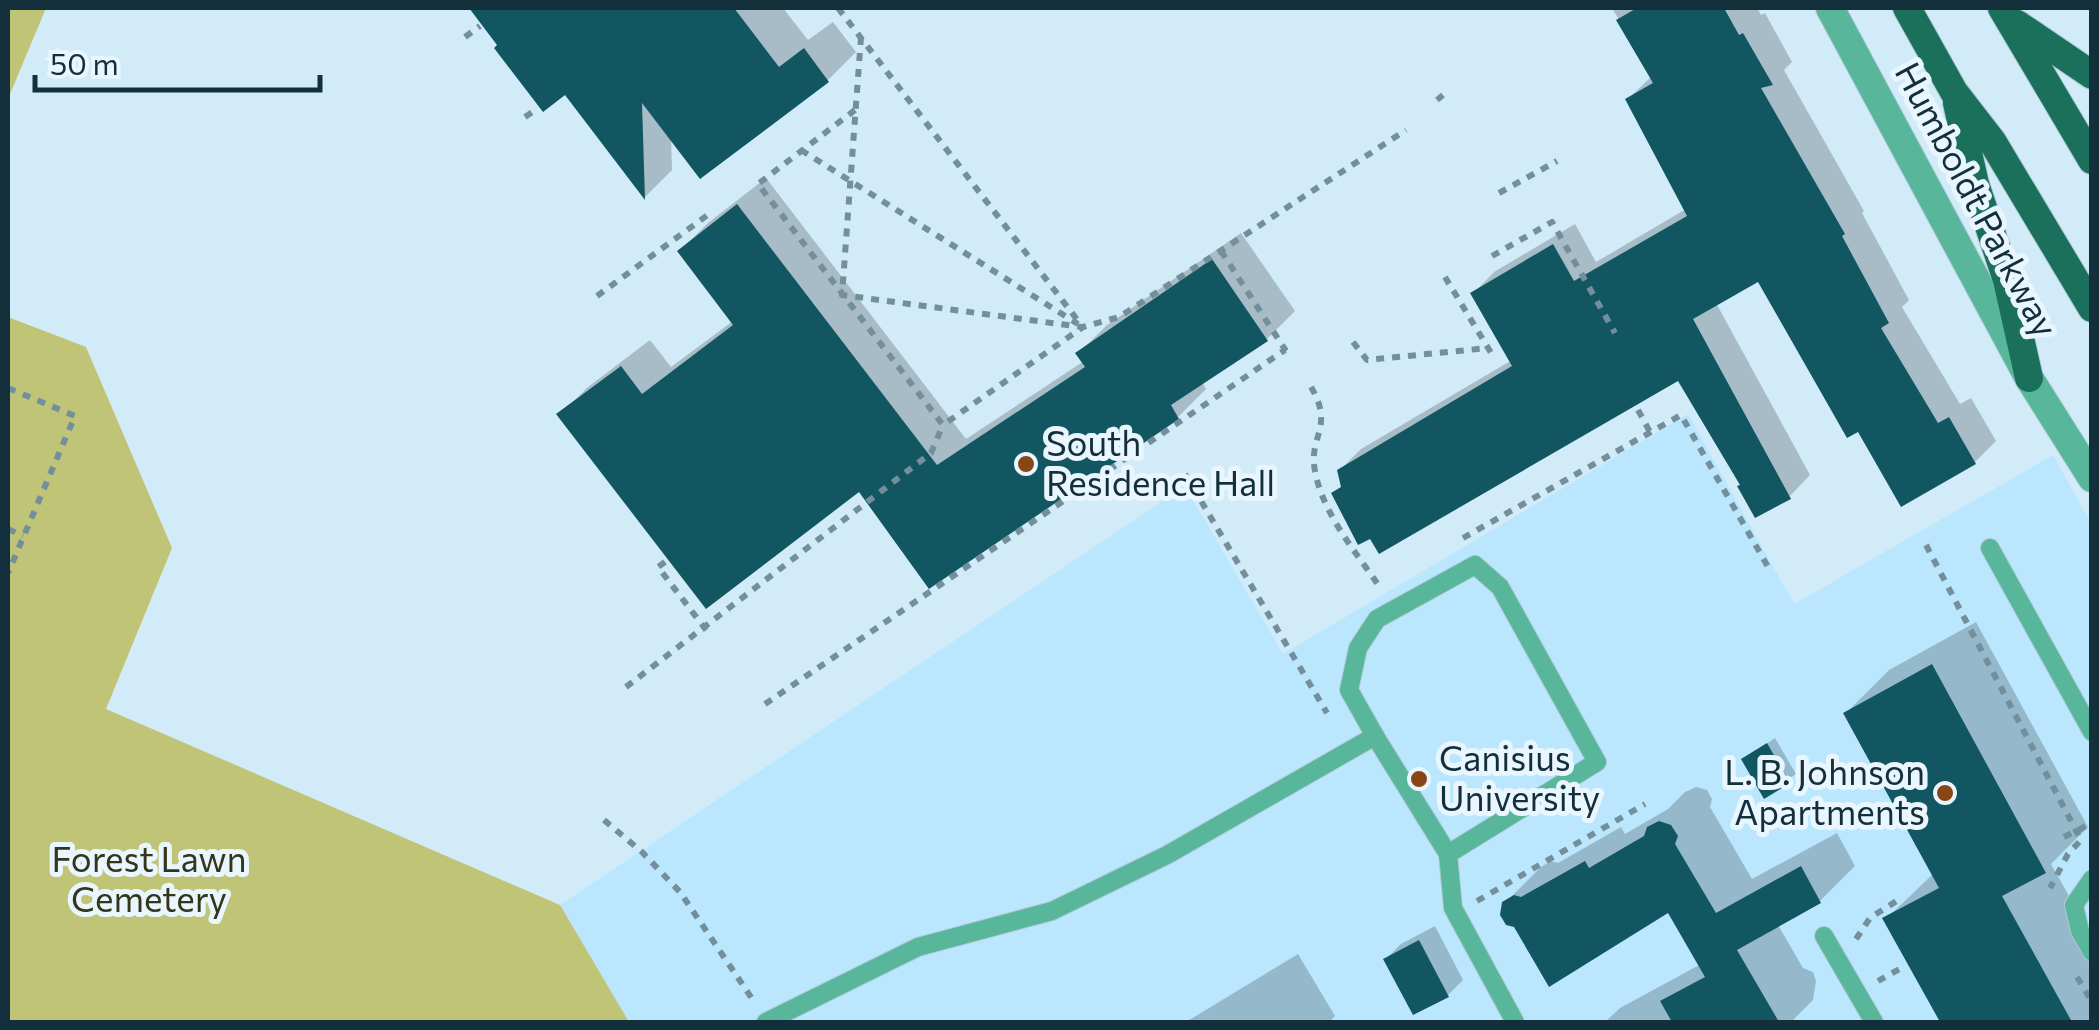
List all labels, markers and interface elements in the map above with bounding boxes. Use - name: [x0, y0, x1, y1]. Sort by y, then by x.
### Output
- scale bar: [35, 30, 320, 92]
- text: 50 m: [50, 44, 119, 81]
- street label: Humboldt Parkway: [1888, 54, 2069, 344]
- place label: South Residence Hall: [1046, 420, 1275, 503]
- marker: South Residence Hall: [1015, 453, 1037, 475]
- place label: Canisius University: [1439, 735, 1600, 818]
- place label: L. B. Johnson Apartments: [1724, 749, 1925, 832]
- marker: Canisius University: [1408, 768, 1430, 790]
- marker: L. B. Johnson Apartments: [1934, 782, 1956, 804]
- park label: Forest Lawn Cemetery: [52, 836, 246, 919]

